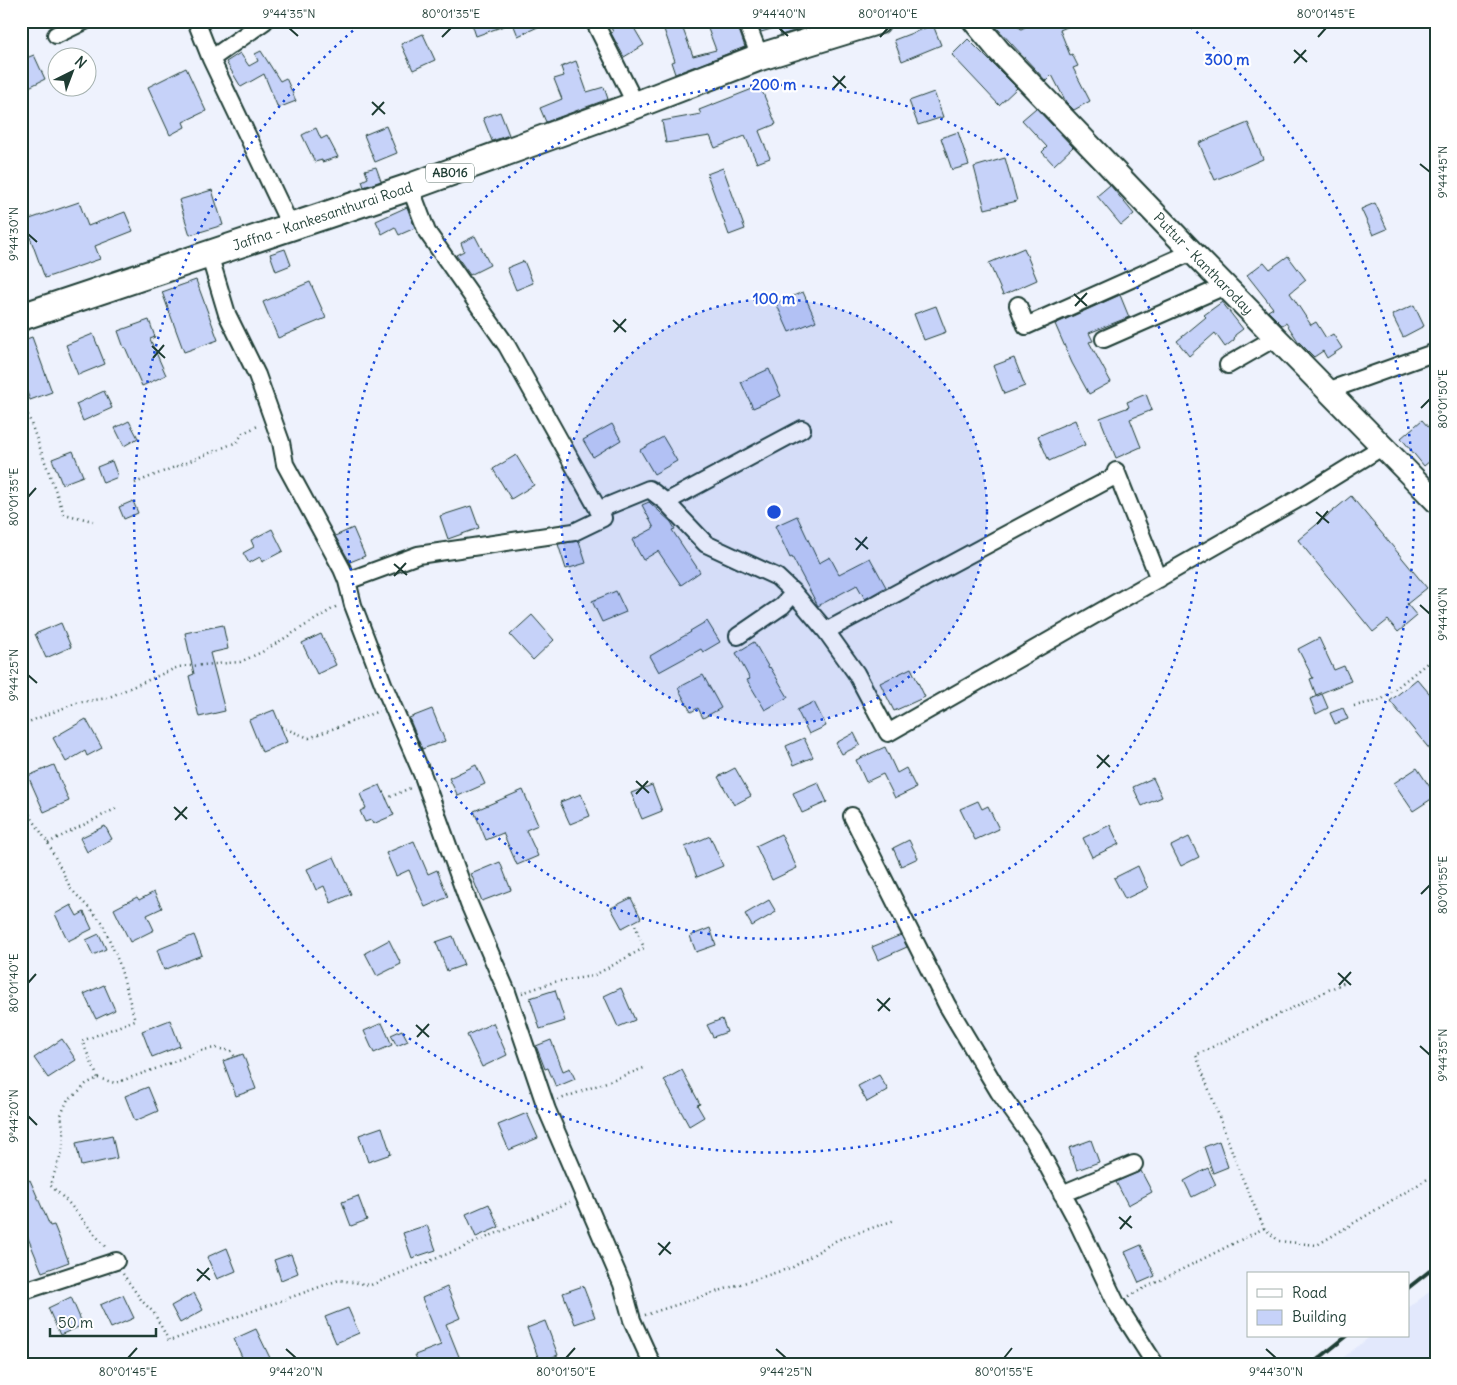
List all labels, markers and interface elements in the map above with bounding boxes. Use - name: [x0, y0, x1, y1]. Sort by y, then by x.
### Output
- text: 9°44'35"N: [263, 6, 315, 21]
- text: 80°01'35"E: [422, 6, 480, 21]
- text: 9°44'40"N: [752, 6, 806, 21]
- text: 80°01'40"E: [858, 6, 918, 21]
- text: 80°01'45"E: [1297, 6, 1355, 21]
- north arrow: [48, 48, 98, 98]
- text: 300 m: [1205, 50, 1250, 69]
- text: N: [71, 52, 90, 72]
- text: 200 m: [752, 75, 796, 94]
- text: 9°44'45"N: [1435, 146, 1450, 198]
- road number: AB016: [426, 164, 474, 182]
- street label: Jaffna - Kankesanthurai Road: [230, 178, 415, 255]
- text: 9°44'30"N: [6, 207, 21, 261]
- street label: Puttur - Kantharoday: [1150, 209, 1257, 318]
- text: 100 m: [753, 289, 795, 308]
- text: 80°01'50"E: [1435, 369, 1450, 429]
- text: 80°01'35"E: [6, 468, 21, 526]
- centre of rings: [765, 503, 783, 521]
- text: 9°44'40"N: [1435, 587, 1450, 641]
- text: 9°44'25"N: [6, 649, 21, 701]
- text: 80°01'55"E: [1435, 856, 1450, 914]
- text: 80°01'40"E: [6, 953, 21, 1013]
- text: 9°44'35"N: [1435, 1029, 1450, 1081]
- text: 9°44'20"N: [6, 1089, 21, 1143]
- legend: [1247, 1272, 1410, 1338]
- text: Road: [1292, 1283, 1327, 1302]
- scale bar: [50, 1305, 156, 1337]
- text: Building: [1292, 1307, 1347, 1326]
- text: 50 m: [58, 1313, 93, 1332]
- text: 80°01'45"E: [99, 1364, 157, 1379]
- text: 9°44'20"N: [269, 1364, 323, 1379]
- text: 80°01'50"E: [536, 1364, 596, 1379]
- text: 9°44'25"N: [760, 1364, 812, 1379]
- text: 80°01'55"E: [975, 1364, 1033, 1379]
- text: 9°44'30"N: [1249, 1364, 1303, 1379]

